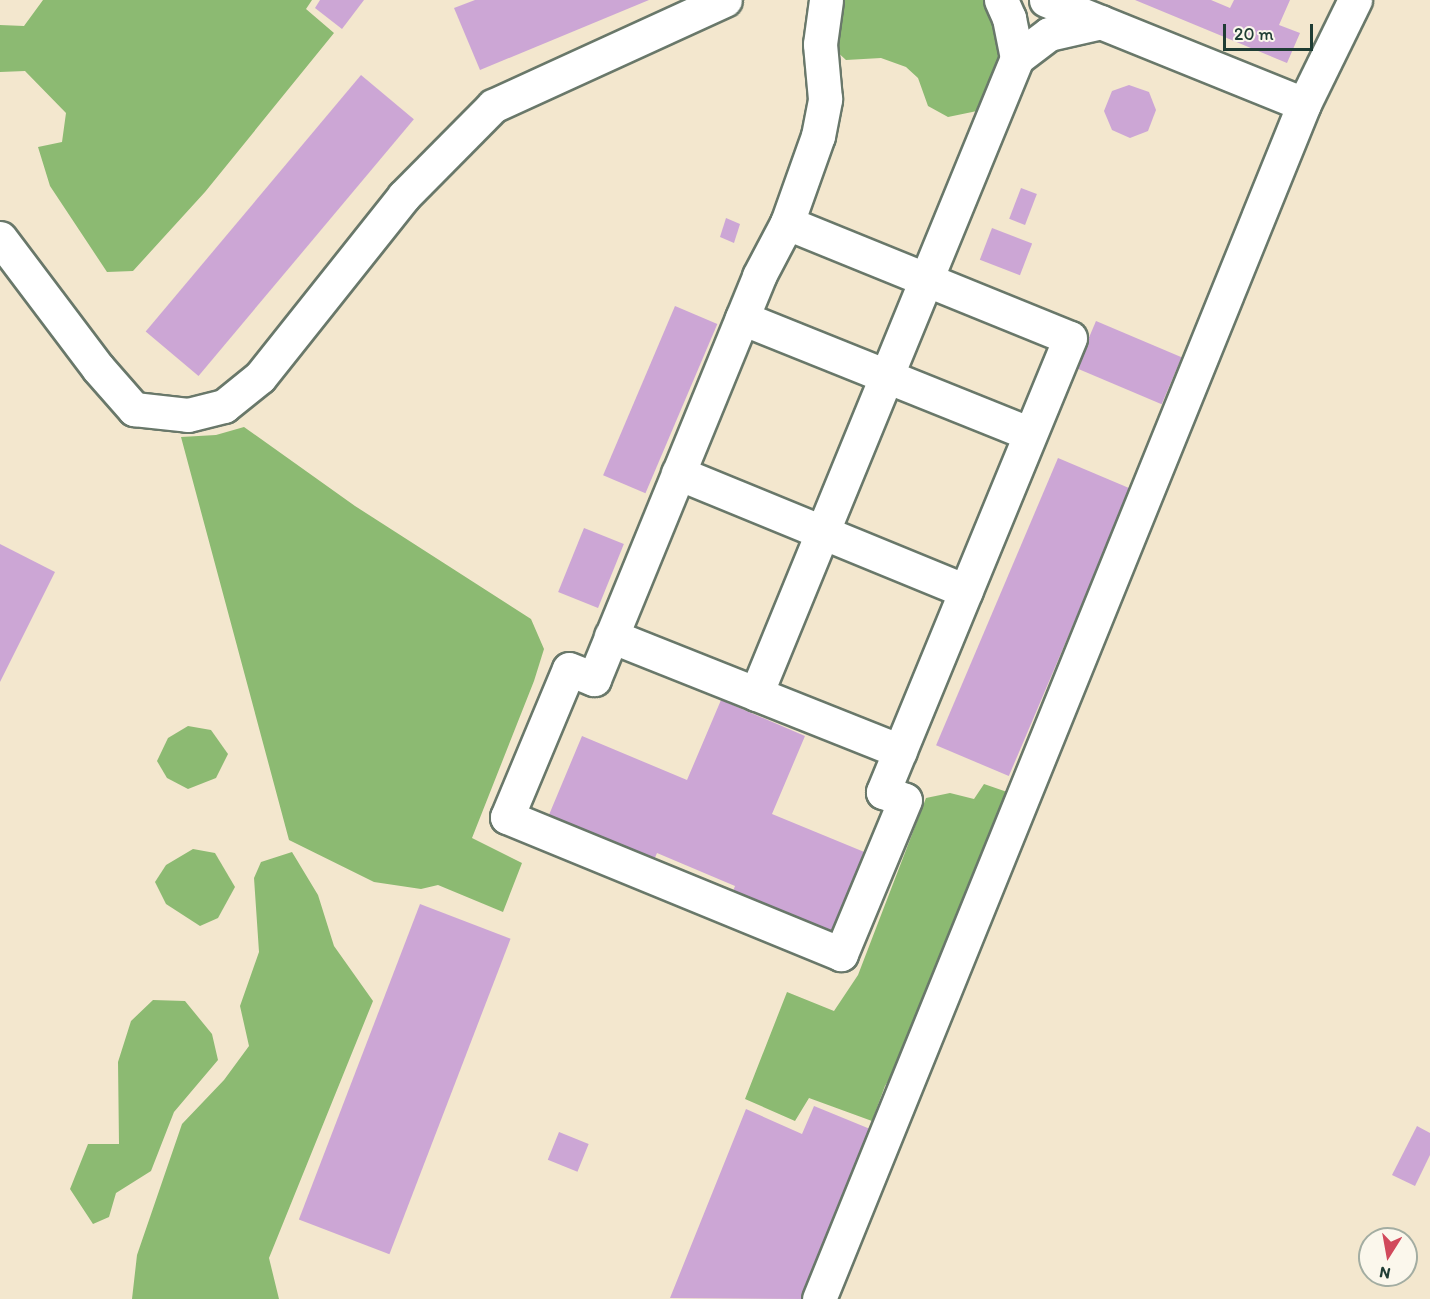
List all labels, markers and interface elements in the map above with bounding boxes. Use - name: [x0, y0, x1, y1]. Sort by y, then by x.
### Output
- scale bar: [1226, 12, 1316, 50]
- text: 20 m: [1234, 23, 1274, 45]
- north arrow: [1358, 1227, 1418, 1287]
- text: N: [1378, 1263, 1392, 1284]

